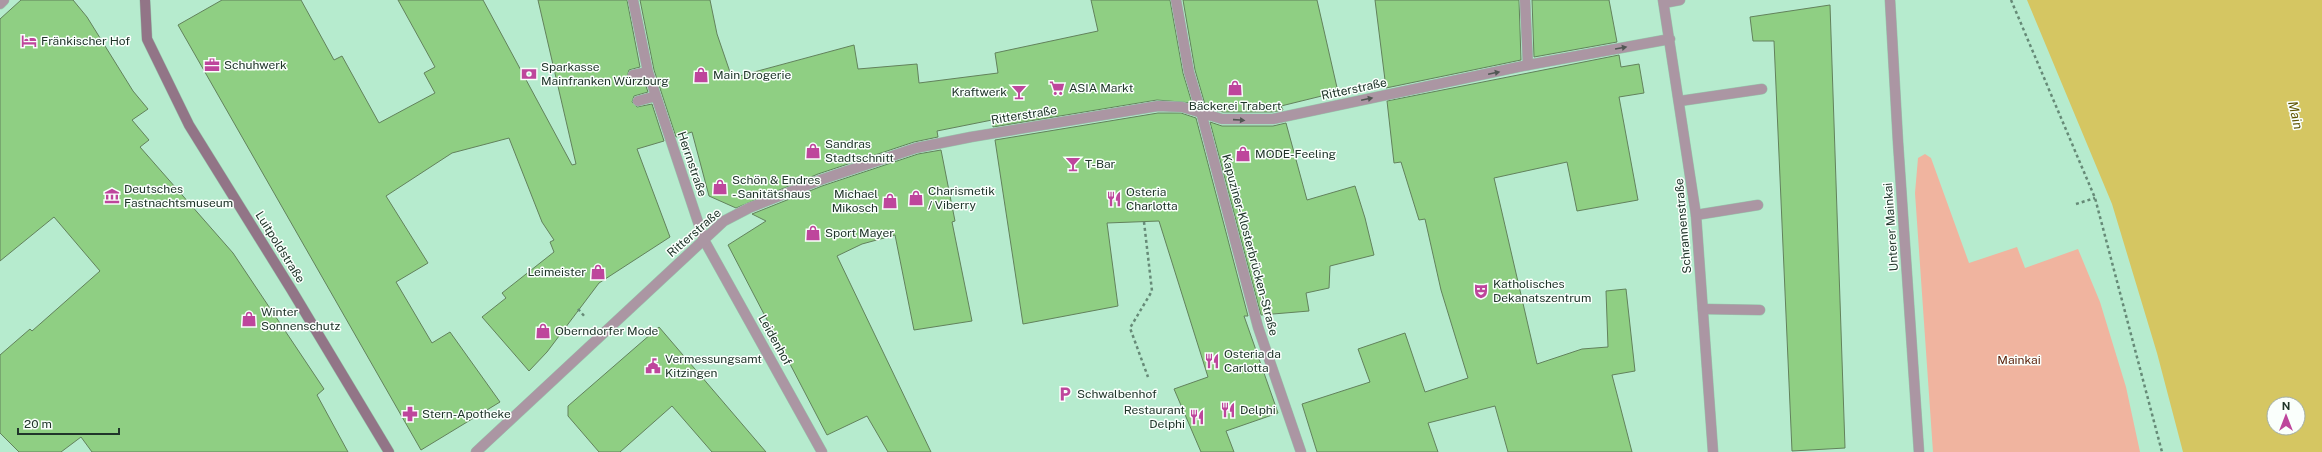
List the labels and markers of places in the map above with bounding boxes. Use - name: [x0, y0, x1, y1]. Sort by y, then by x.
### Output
- hotel icon: Fränkischer Hof: [20, 32, 38, 50]
- place label: Fränkischer Hof: [41, 34, 130, 48]
- office icon: Schuhwerk: [203, 56, 221, 74]
- place label: Schuhwerk: [224, 58, 287, 72]
- place label: Sparkasse Mainfranken Würzburg: [541, 60, 669, 88]
- bank icon: Sparkasse Mainfranken Würzburg: [520, 65, 538, 83]
- shop icon: Main Drogerie: [692, 66, 710, 84]
- place label: Main Drogerie: [713, 68, 792, 82]
- supermarket icon: ASIA Markt: [1048, 79, 1066, 97]
- shop icon: Bäckerei Trabert: [1226, 79, 1244, 97]
- place label: ASIA Markt: [1069, 81, 1134, 95]
- bar icon: Kraftwerk: [1010, 83, 1028, 101]
- place label: Kraftwerk: [951, 85, 1007, 99]
- place label: Bäckerei Trabert: [1189, 99, 1282, 113]
- place label: Sandras Stadtschnitt: [825, 137, 894, 165]
- shop icon: Sandras Stadtschnitt: [804, 142, 822, 160]
- shop icon: MODE-Feeling: [1234, 145, 1252, 163]
- place label: MODE-Feeling: [1255, 147, 1336, 161]
- bar icon: T-Bar: [1064, 155, 1082, 173]
- place label: T-Bar: [1085, 157, 1116, 171]
- place label: Schön & Endres - Sanitätshaus: [732, 173, 820, 201]
- shop icon: Schön & Endres - Sanitätshaus: [711, 178, 729, 196]
- place label: Deutsches Fastnachtsmuseum: [124, 182, 233, 210]
- place label: Charismetik / Viberry: [928, 184, 995, 212]
- place label: Osteria Charlotta: [1126, 185, 1178, 213]
- museum icon: Deutsches Fastnachtsmuseum: [103, 187, 121, 205]
- place label: Michael Mikosch: [832, 187, 878, 215]
- shop icon: Charismetik / Viberry: [907, 189, 925, 207]
- restaurant icon: Osteria Charlotta: [1105, 190, 1123, 208]
- shop icon: Michael Mikosch: [881, 192, 899, 210]
- shop icon: Sport Mayer: [804, 224, 822, 242]
- place label: Sport Mayer: [825, 226, 894, 240]
- shop icon: Leimeister: [589, 263, 607, 281]
- place label: Leimeister: [527, 265, 586, 279]
- place label: Katholisches Dekanatszentrum: [1493, 277, 1591, 305]
- theatre icon: Katholisches Dekanatszentrum: [1472, 282, 1490, 300]
- place label: Winter Sonnenschutz: [261, 305, 340, 333]
- shop icon: Winter Sonnenschutz: [240, 310, 258, 328]
- shop icon: Oberndorfer Mode: [534, 322, 552, 340]
- place label: Oberndorfer Mode: [555, 324, 659, 338]
- place label: Osteria da Carlotta: [1224, 347, 1281, 375]
- place label: Vermessungsamt Kitzingen: [665, 352, 762, 380]
- restaurant icon: Osteria da Carlotta: [1203, 352, 1221, 370]
- public building icon: Vermessungsamt Kitzingen: [644, 357, 662, 375]
- parking icon: Schwalbenhof: [1056, 385, 1074, 403]
- place label: Schwalbenhof: [1077, 387, 1157, 401]
- restaurant icon: Delphi: [1219, 401, 1237, 419]
- place label: Restaurant Delphi: [1124, 403, 1185, 431]
- place label: Delphi: [1240, 403, 1276, 417]
- pharmacy icon: Stern-Apotheke: [401, 405, 419, 423]
- place label: Stern-Apotheke: [422, 407, 511, 421]
- restaurant icon: Restaurant Delphi: [1188, 408, 1206, 426]

